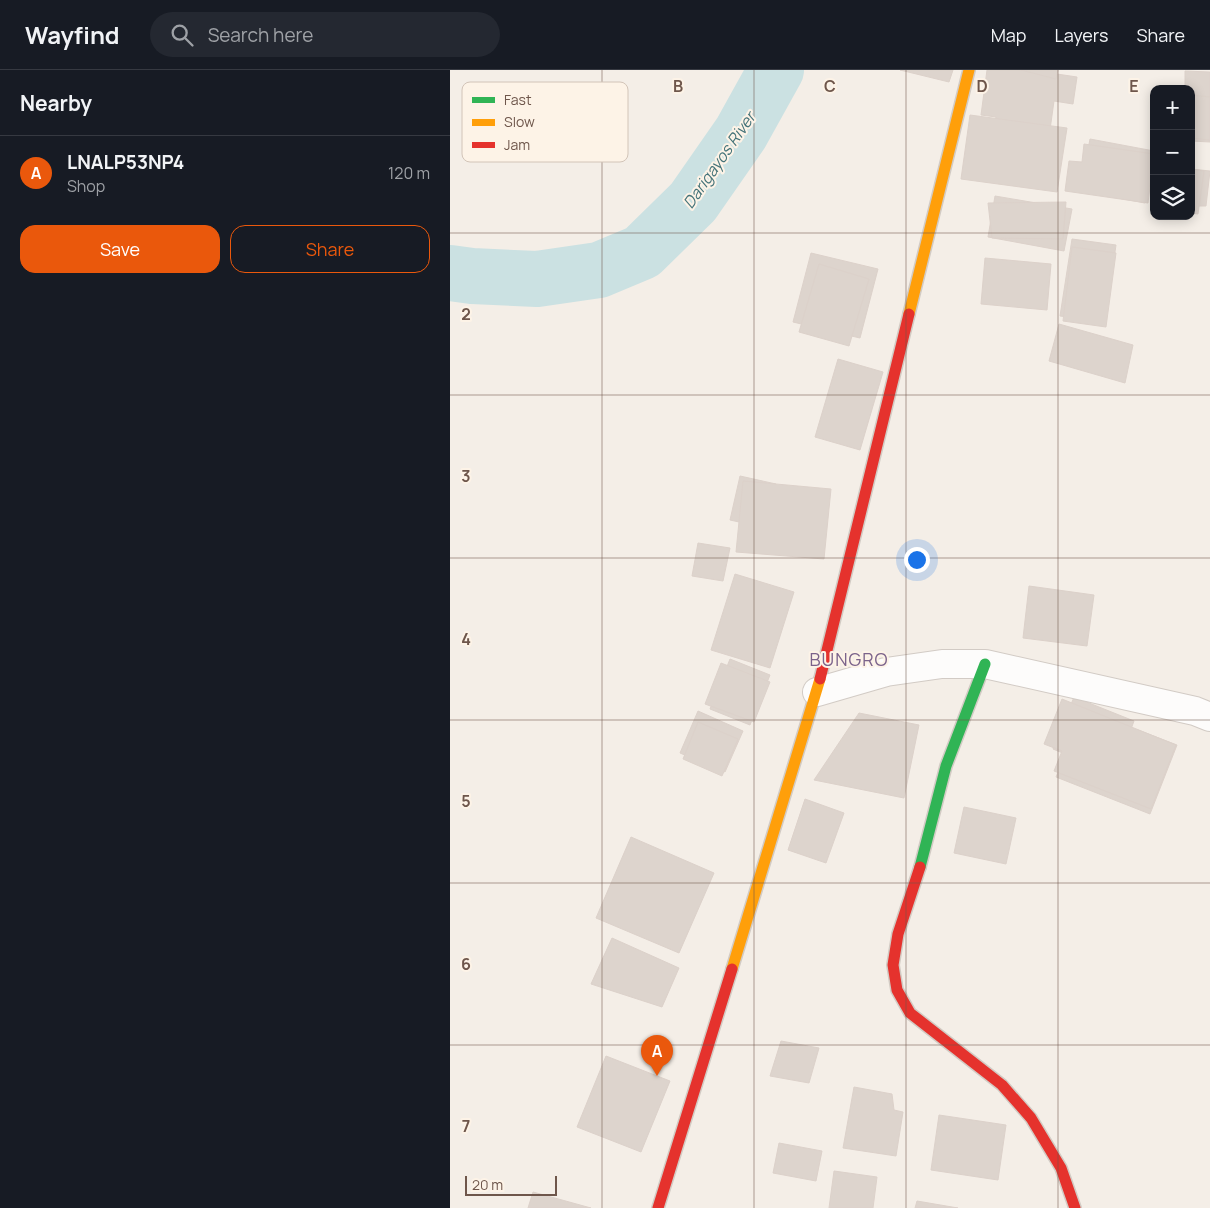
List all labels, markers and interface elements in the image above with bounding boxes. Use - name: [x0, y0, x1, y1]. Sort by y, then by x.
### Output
- search box: [150, 12, 500, 57]
- text: Wayfind: [25, 18, 120, 51]
- icon: search: [168, 21, 196, 49]
- text: Search here: [208, 22, 313, 48]
- text: Map: [991, 23, 1026, 47]
- text: Layers: [1054, 23, 1108, 47]
- text: Share: [1136, 23, 1185, 47]
- text: B: [673, 75, 683, 97]
- text: C: [824, 75, 836, 97]
- text: D: [976, 75, 988, 97]
- text: E: [1129, 75, 1139, 97]
- legend: [462, 82, 628, 162]
- map controls: [1150, 85, 1195, 220]
- button: +: [1150, 85, 1195, 130]
- text: Nearby: [20, 89, 92, 117]
- text: Fast: [504, 90, 532, 109]
- water label: Darigayos River: [678, 106, 762, 213]
- text: Slow: [504, 112, 535, 131]
- button: −: [1150, 130, 1195, 175]
- text: Jam: [504, 135, 530, 154]
- text: LNALP53NP4: [67, 149, 184, 175]
- text: A: [31, 162, 41, 184]
- text: 120 m: [388, 162, 430, 184]
- text: Shop: [67, 175, 105, 197]
- button: layers: [1150, 175, 1195, 220]
- button: Save: [20, 225, 220, 273]
- button: Share: [230, 225, 430, 273]
- text: 2: [461, 303, 471, 325]
- text: 3: [461, 465, 471, 487]
- your location: [904, 547, 930, 573]
- text: 4: [461, 628, 471, 650]
- district label: BUNGRO: [809, 647, 889, 671]
- text: 5: [461, 790, 471, 812]
- text: 6: [461, 953, 471, 975]
- pin: A: [641, 1035, 673, 1076]
- text: 7: [462, 1115, 470, 1137]
- scale bar: [465, 1173, 558, 1196]
- text: 20 m: [472, 1175, 503, 1194]

